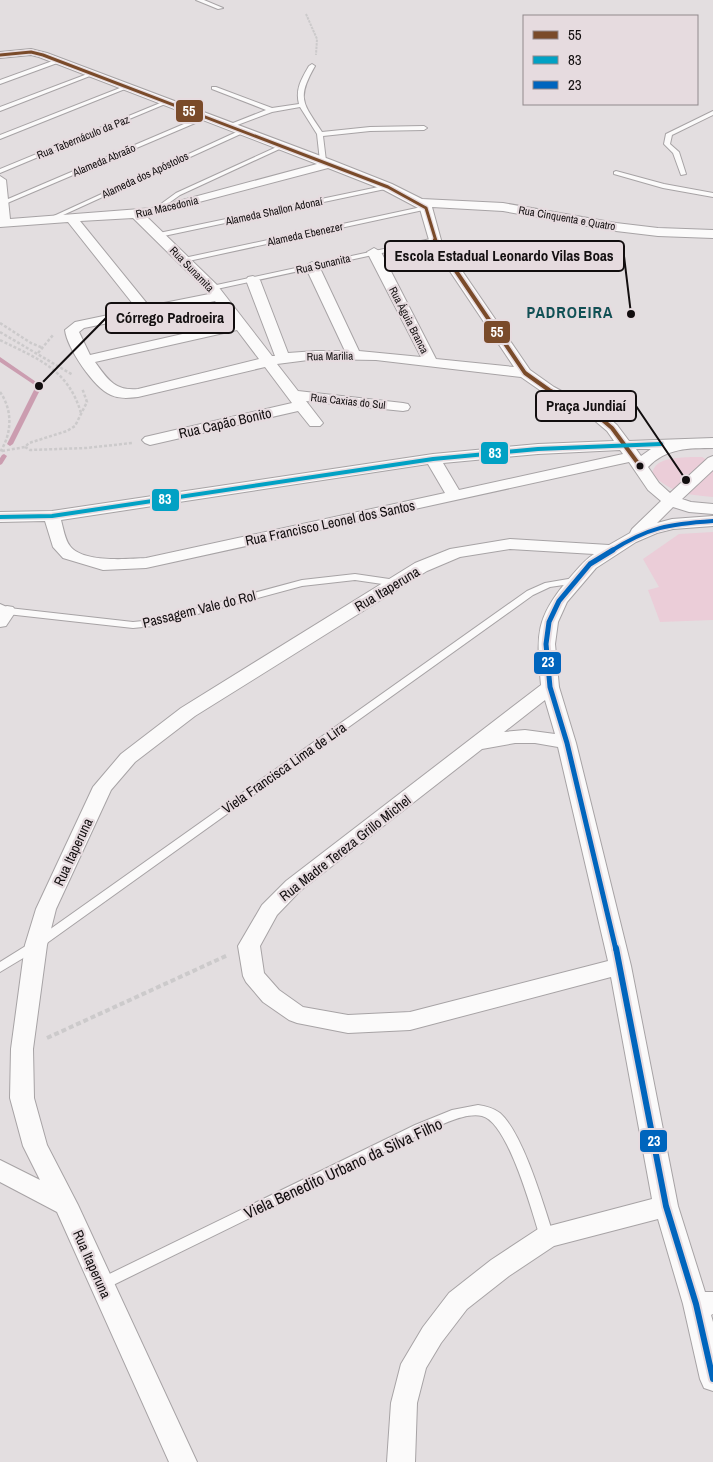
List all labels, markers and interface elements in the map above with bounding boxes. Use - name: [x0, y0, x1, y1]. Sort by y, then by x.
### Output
- legend: [523, 15, 698, 105]
- text: 55: [568, 24, 582, 45]
- text: 83: [568, 49, 582, 70]
- text: 23: [568, 74, 582, 95]
- line badge: 55: [175, 99, 204, 123]
- text: 55: [183, 102, 196, 120]
- street label: Rua Tabernáculo da Paz: [35, 112, 132, 162]
- street label: Alameda Abraão: [70, 141, 137, 180]
- street label: Alameda dos Apóstolos: [98, 149, 191, 202]
- street label: Rua Macedonia: [134, 193, 200, 221]
- street label: Alameda Shallon Adonaí: [223, 194, 324, 228]
- street label: Rua Cinquenta e Quatro: [517, 203, 617, 233]
- street label: Alameda Ebenezer: [265, 219, 344, 249]
- callout: Escola Estadual Leonardo Vilas Boas: [385, 241, 624, 271]
- street label: Rua Sunamita: [167, 243, 217, 295]
- text: Escola Estadual Leonardo Vilas Boas: [394, 245, 614, 266]
- street label: Rua Sunanita: [295, 251, 351, 277]
- street label: Rua Águia Branca: [386, 284, 432, 356]
- district label: PADROEIRA: [527, 301, 613, 323]
- callout: Córrego Padroeira: [106, 303, 234, 333]
- text: Córrego Padroeira: [116, 307, 224, 328]
- line badge: 55: [483, 320, 511, 344]
- text: 55: [491, 323, 504, 341]
- street label: Rua Marilia: [307, 349, 353, 363]
- street label: Rua Caxias do Sul: [310, 390, 386, 412]
- callout: Praça Jundiaí: [536, 391, 636, 421]
- text: Praça Jundiaí: [546, 395, 627, 416]
- street label: Rua Capão Bonito: [177, 404, 273, 442]
- line badge: 83: [480, 441, 509, 465]
- text: 83: [489, 444, 501, 462]
- unlabelled marker: [635, 461, 645, 471]
- line badge: 83: [151, 488, 180, 512]
- text: 83: [159, 490, 171, 508]
- street label: Rua Francisco Leonel dos Santos: [244, 496, 417, 550]
- street label: Rua Itaperuna: [351, 562, 423, 615]
- street label: Passagem Vale do Rol: [141, 586, 257, 632]
- line badge: 23: [533, 651, 562, 675]
- text: 23: [542, 653, 554, 671]
- street label: Viela Francisca Lima de Lira: [219, 718, 350, 818]
- street label: Rua Madre Tereza Grillo Michel: [276, 791, 414, 905]
- street label: Rua Itaperuna: [49, 815, 97, 889]
- street label: Viela Benedito Urbano da Silva Filho: [240, 1112, 446, 1224]
- line badge: 23: [639, 1129, 668, 1153]
- text: 23: [648, 1132, 660, 1150]
- street label: Rua Itaperuna: [69, 1227, 115, 1301]

